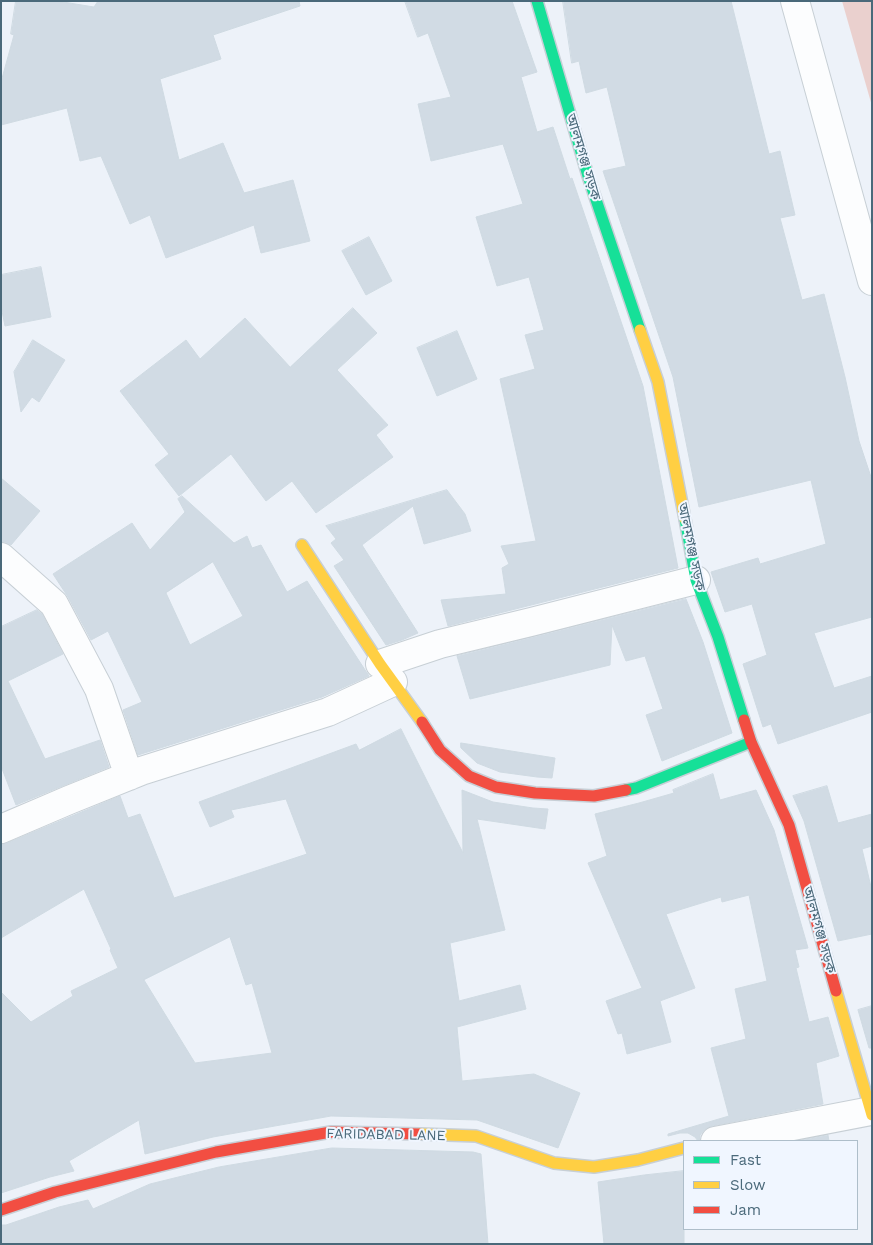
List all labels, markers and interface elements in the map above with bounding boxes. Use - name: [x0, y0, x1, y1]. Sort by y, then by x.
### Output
- street label: আলমগঞ্জ সড়ক: [562, 112, 604, 202]
- street label: আলমগঞ্জ সড়ক: [673, 501, 709, 593]
- street label: আলমগঞ্জ সড়ক: [799, 885, 839, 975]
- street label: FARIDABAD LANE: [326, 1126, 446, 1144]
- legend: [683, 1140, 858, 1230]
- text: Fast: [730, 1151, 761, 1169]
- text: Slow: [730, 1176, 766, 1194]
- text: Jam: [730, 1201, 761, 1219]

